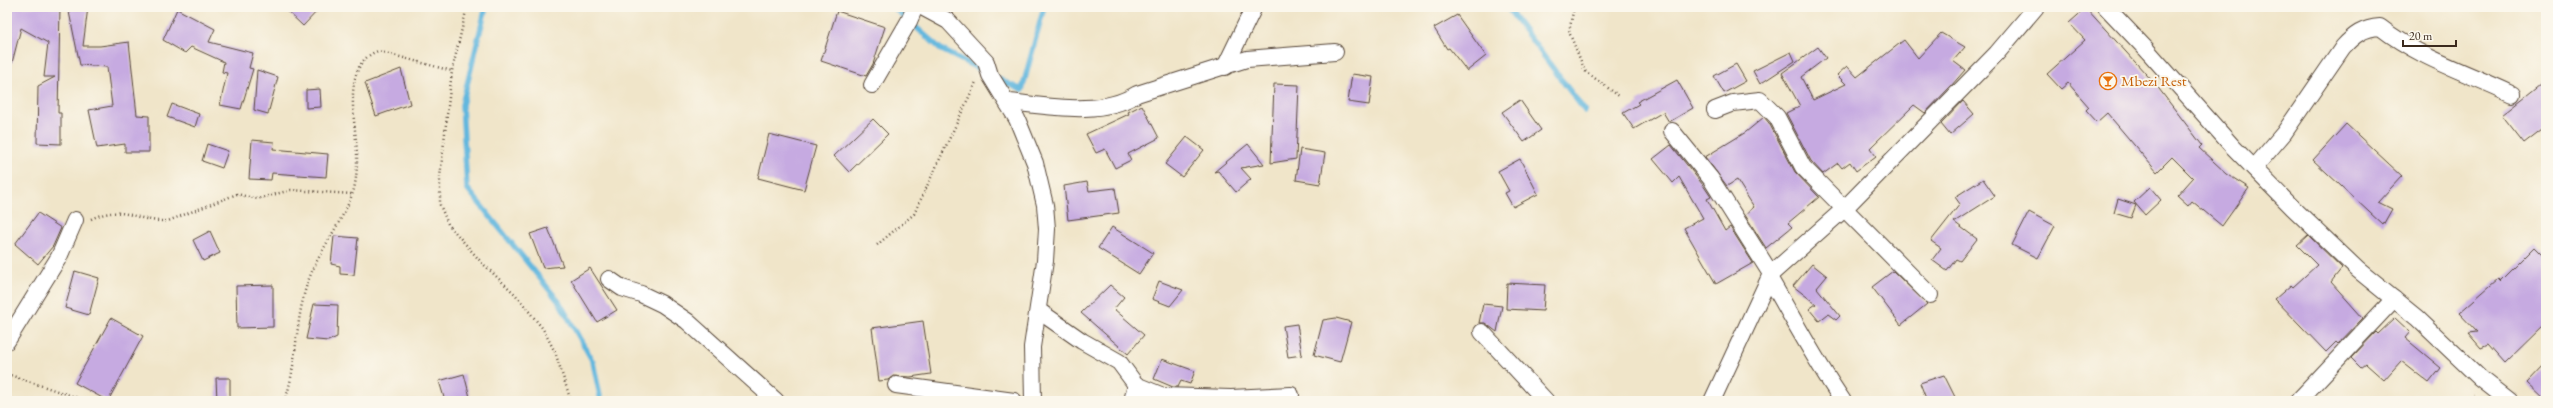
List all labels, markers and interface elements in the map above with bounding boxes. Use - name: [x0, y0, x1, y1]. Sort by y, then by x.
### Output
- scale bar: [2403, 22, 2456, 48]
- text: 20 m: [2409, 28, 2433, 44]
- bar icon: Mbezi Rest: [2098, 71, 2118, 91]
- place label: Mbezi Rest: [2121, 71, 2187, 90]

